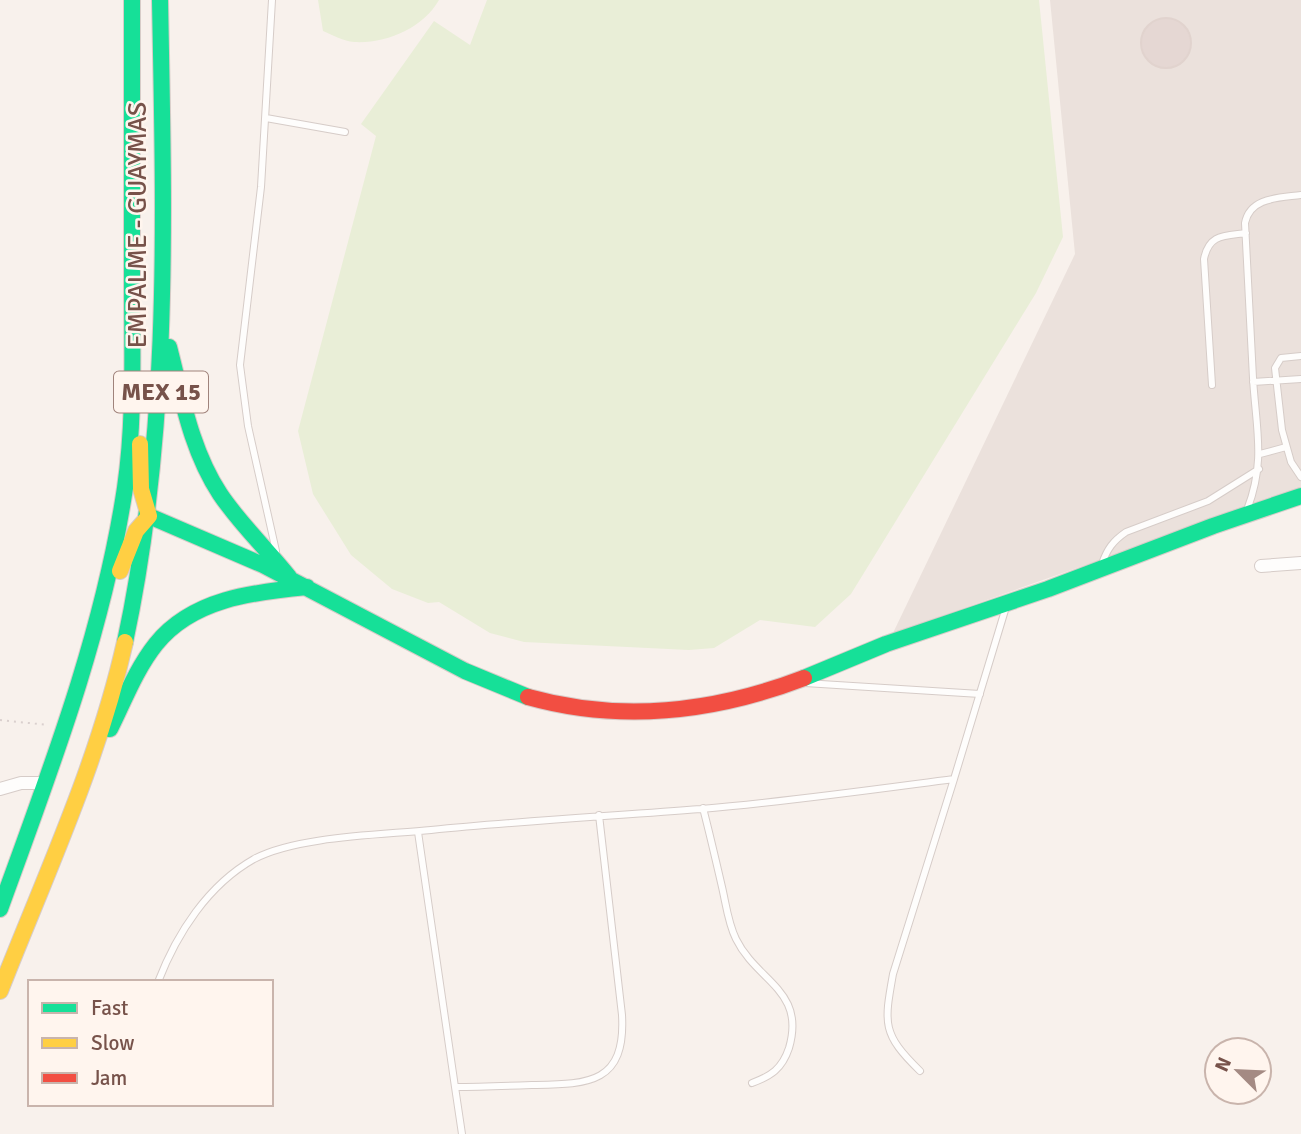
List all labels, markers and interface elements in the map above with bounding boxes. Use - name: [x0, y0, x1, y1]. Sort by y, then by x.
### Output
- street label: EMPALME - GUAYMAS: [122, 102, 154, 348]
- road number: MEX 15: [114, 372, 208, 412]
- legend: [28, 980, 273, 1106]
- text: Fast: [91, 995, 128, 1021]
- text: Slow: [91, 1030, 135, 1056]
- north arrow: [1203, 1036, 1273, 1106]
- text: N: [1210, 1054, 1237, 1075]
- text: Jam: [91, 1065, 127, 1091]

